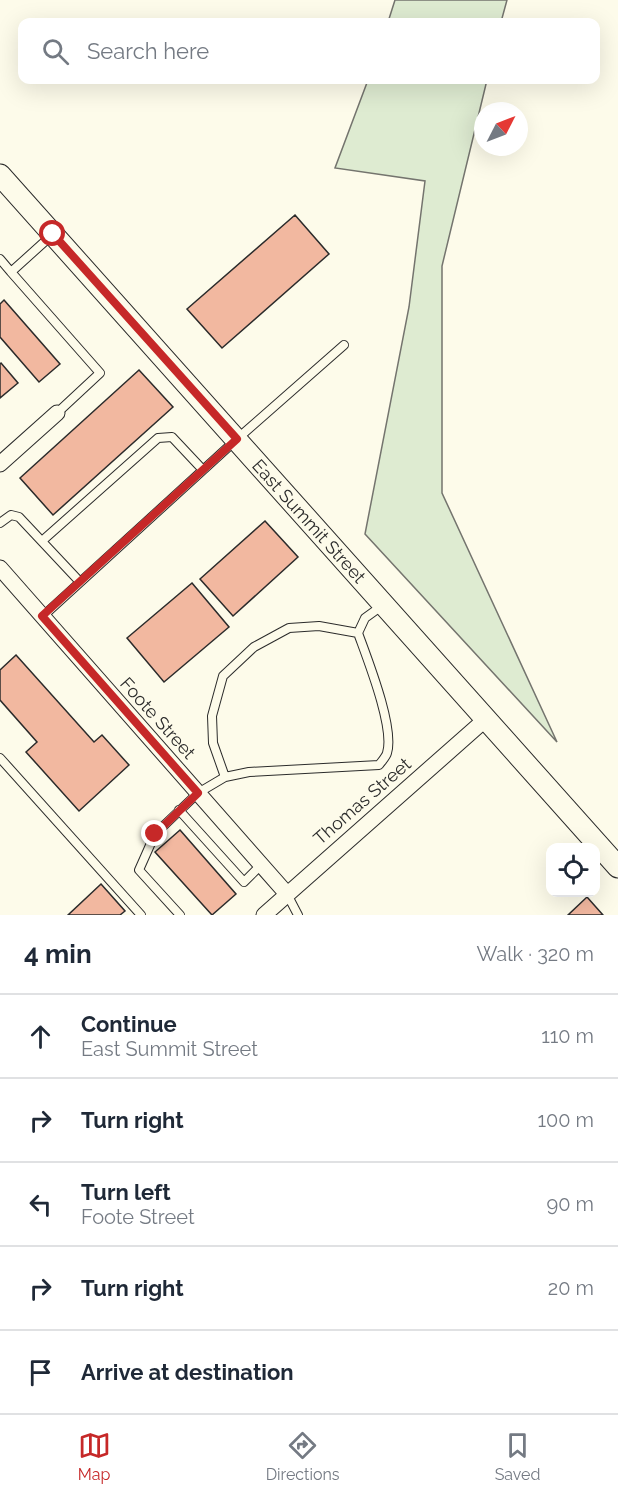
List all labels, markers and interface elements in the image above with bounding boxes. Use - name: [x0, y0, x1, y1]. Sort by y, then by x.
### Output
- search box: [18, 18, 600, 84]
- icon: search: [39, 35, 72, 68]
- text: Search here: [87, 38, 209, 64]
- north arrow: [474, 102, 528, 156]
- route start: [39, 220, 65, 246]
- street label: East Summit Street: [248, 455, 370, 587]
- street label: Foote Street: [116, 673, 200, 763]
- street label: Thomas Street: [309, 753, 415, 849]
- route end: [141, 820, 167, 846]
- map controls: [546, 843, 600, 897]
- button: locate: [546, 843, 600, 897]
- text: 4 min: [24, 939, 92, 969]
- text: Walk · 320 m: [476, 942, 594, 966]
- text: Continue: [81, 1011, 177, 1037]
- icon: ahead: [24, 1020, 57, 1053]
- text: 110 m: [541, 1024, 594, 1048]
- text: East Summit Street: [81, 1037, 258, 1061]
- icon: right: [24, 1104, 57, 1137]
- text: Turn right: [81, 1107, 184, 1133]
- text: 100 m: [537, 1108, 594, 1132]
- text: Turn left: [81, 1179, 171, 1205]
- icon: left: [24, 1188, 57, 1221]
- text: 90 m: [547, 1192, 594, 1216]
- text: Foote Street: [81, 1205, 195, 1229]
- icon: right: [24, 1272, 57, 1305]
- text: Turn right: [81, 1275, 184, 1301]
- text: 20 m: [548, 1276, 594, 1300]
- icon: arrive: [24, 1356, 57, 1389]
- text: Arrive at destination: [81, 1359, 294, 1385]
- tab: Map: [78, 1429, 111, 1484]
- tab: Directions: [266, 1429, 340, 1484]
- tab: Saved: [495, 1429, 540, 1484]

